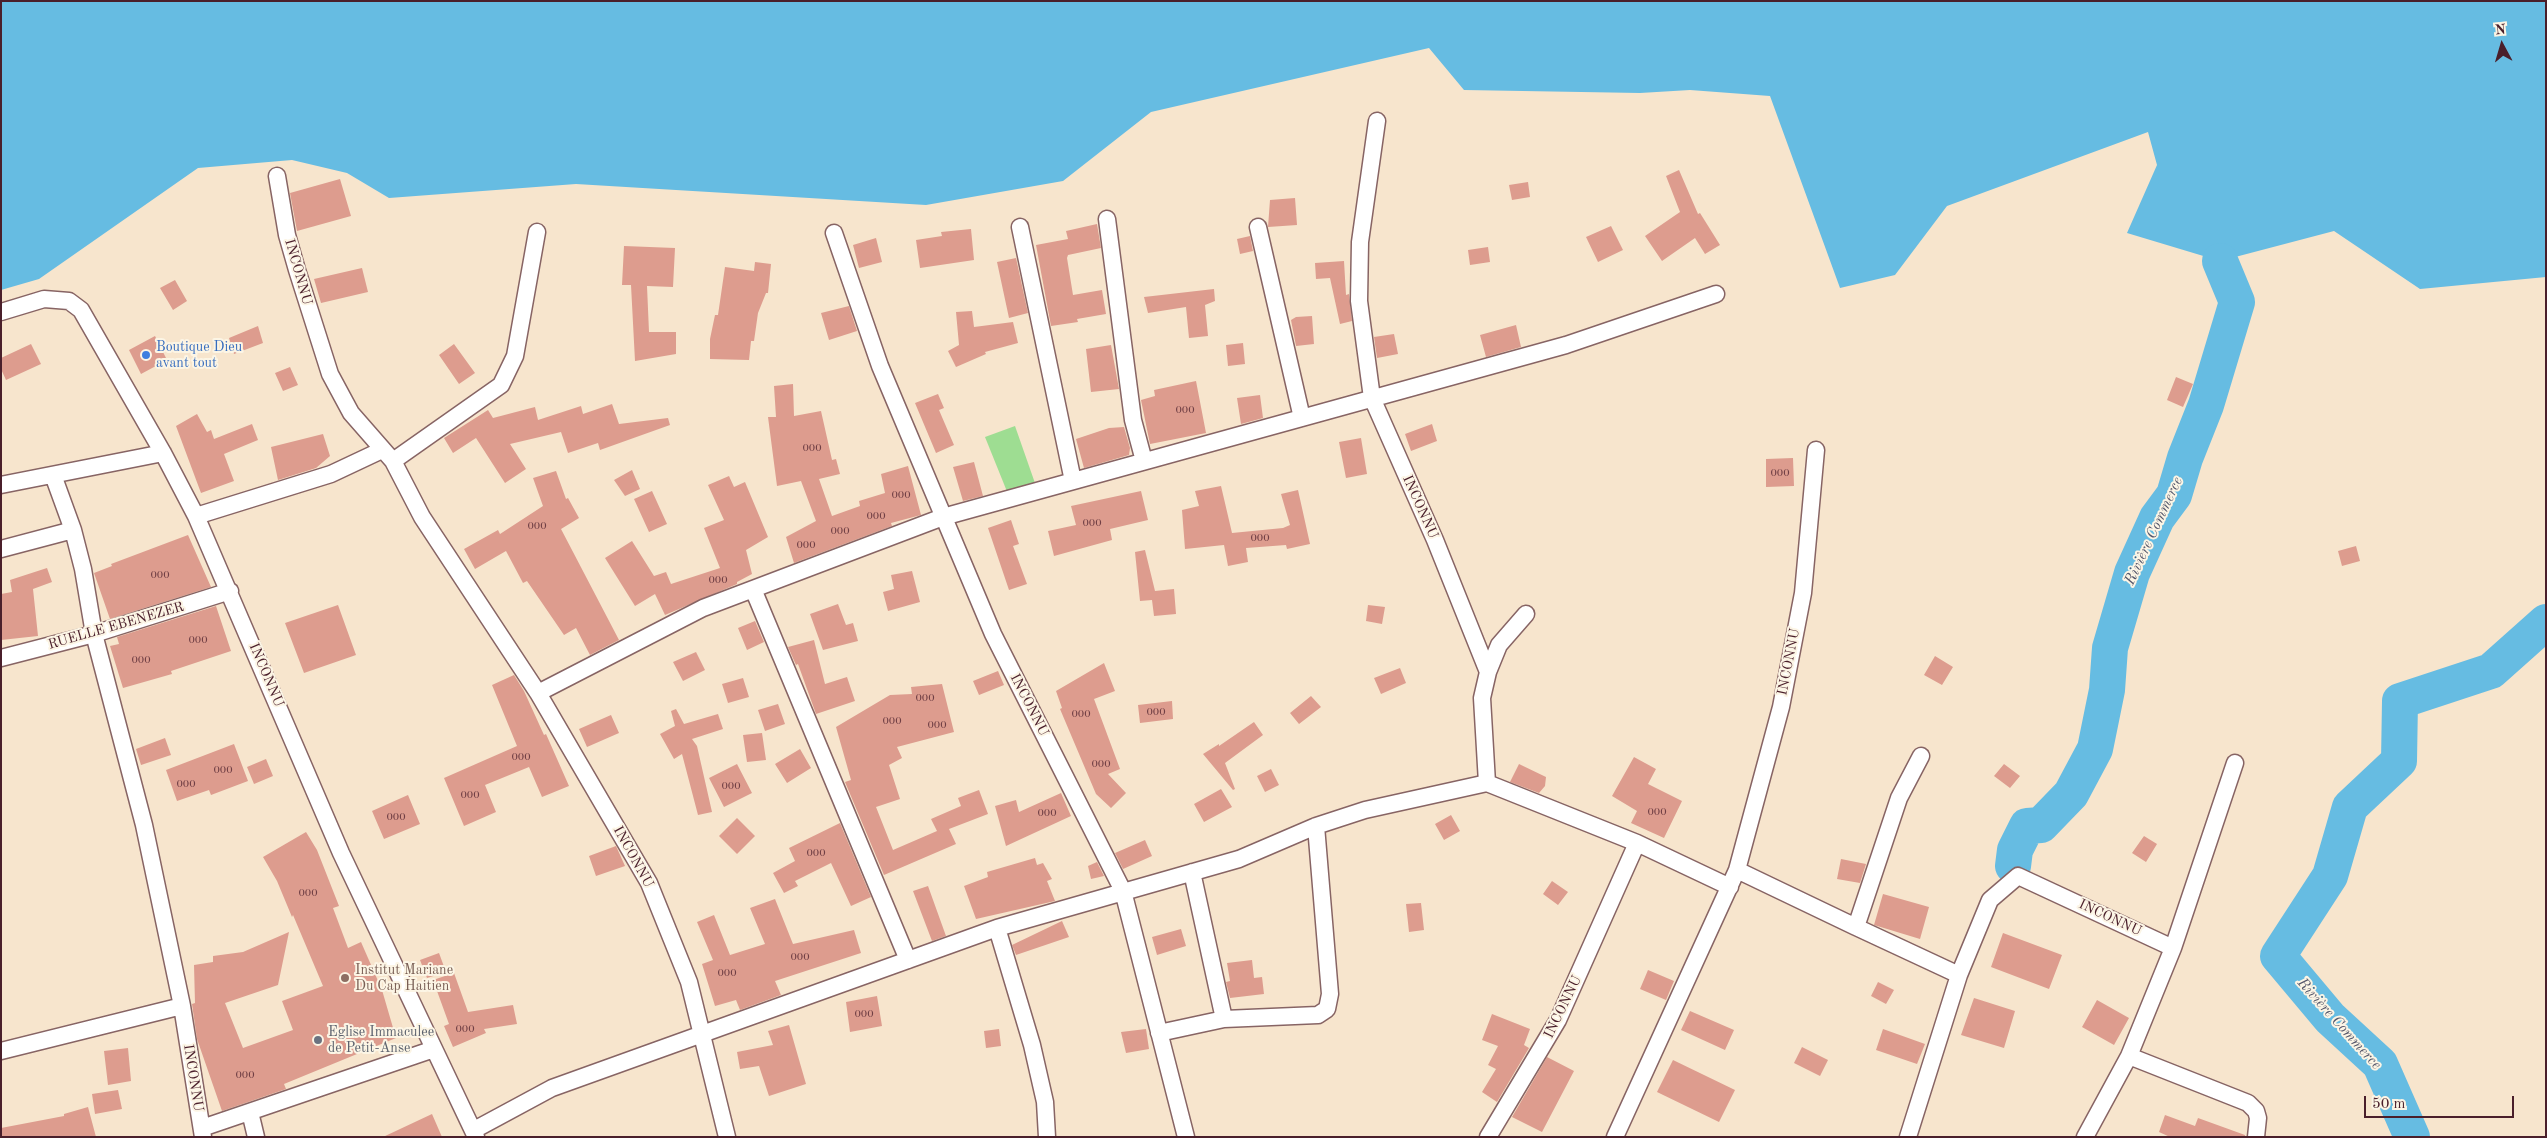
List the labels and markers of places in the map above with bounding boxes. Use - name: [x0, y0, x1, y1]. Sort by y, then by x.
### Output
- place label: Boutique Dieu avant tout: [156, 339, 242, 372]
- marker: Boutique Dieu avant tout: [140, 349, 152, 361]
- place label: Institut Mariane Du Cap Haitien: [355, 962, 453, 994]
- marker: Institut Mariane Du Cap Haitien: [339, 972, 351, 984]
- place label: Eglise Immaculee de Petit-Anse: [328, 1024, 434, 1056]
- marker: Eglise Immaculee de Petit-Anse: [312, 1034, 324, 1046]

